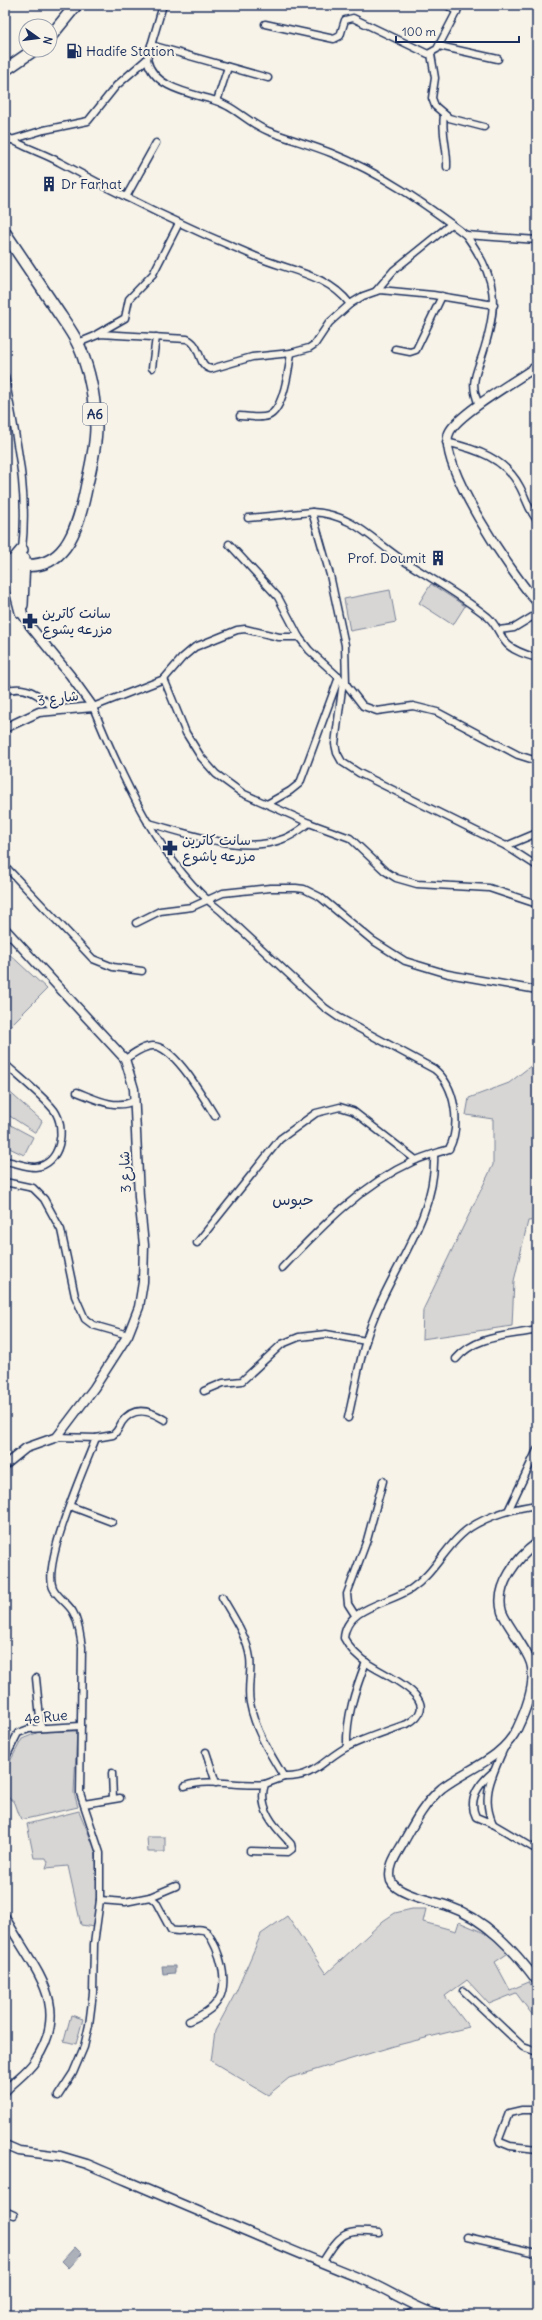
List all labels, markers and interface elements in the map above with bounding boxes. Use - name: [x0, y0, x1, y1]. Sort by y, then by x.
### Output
- north arrow: [18, 18, 58, 58]
- scale bar: [396, 18, 519, 44]
- text: 100 m: [402, 24, 436, 39]
- text: N: [40, 35, 55, 46]
- fuel station icon: Hadife Station: [65, 42, 83, 60]
- place label: Hadife Station: [86, 42, 175, 60]
- building icon: Dr Farhat: [40, 175, 58, 193]
- place label: Dr Farhat: [61, 175, 122, 193]
- road number: A6: [83, 403, 107, 425]
- place label: Prof. Doumit: [348, 549, 426, 567]
- building icon: Prof. Doumit: [429, 549, 447, 567]
- place label: سانت كاترين مزرعه يشوع: [42, 604, 113, 640]
- pharmacy icon: سانت كاترين مزرعه يشوع: [21, 612, 39, 630]
- street label: شارع 3: [36, 686, 80, 711]
- place label: سانت كاترين مزرعه ياشوع: [182, 831, 256, 867]
- pharmacy icon: سانت كاترين مزرعه ياشوع: [161, 839, 179, 857]
- street label: شارع 3: [115, 1151, 136, 1193]
- district label: حبوس: [272, 1189, 314, 1210]
- street label: 4e Rue: [23, 1706, 69, 1728]

